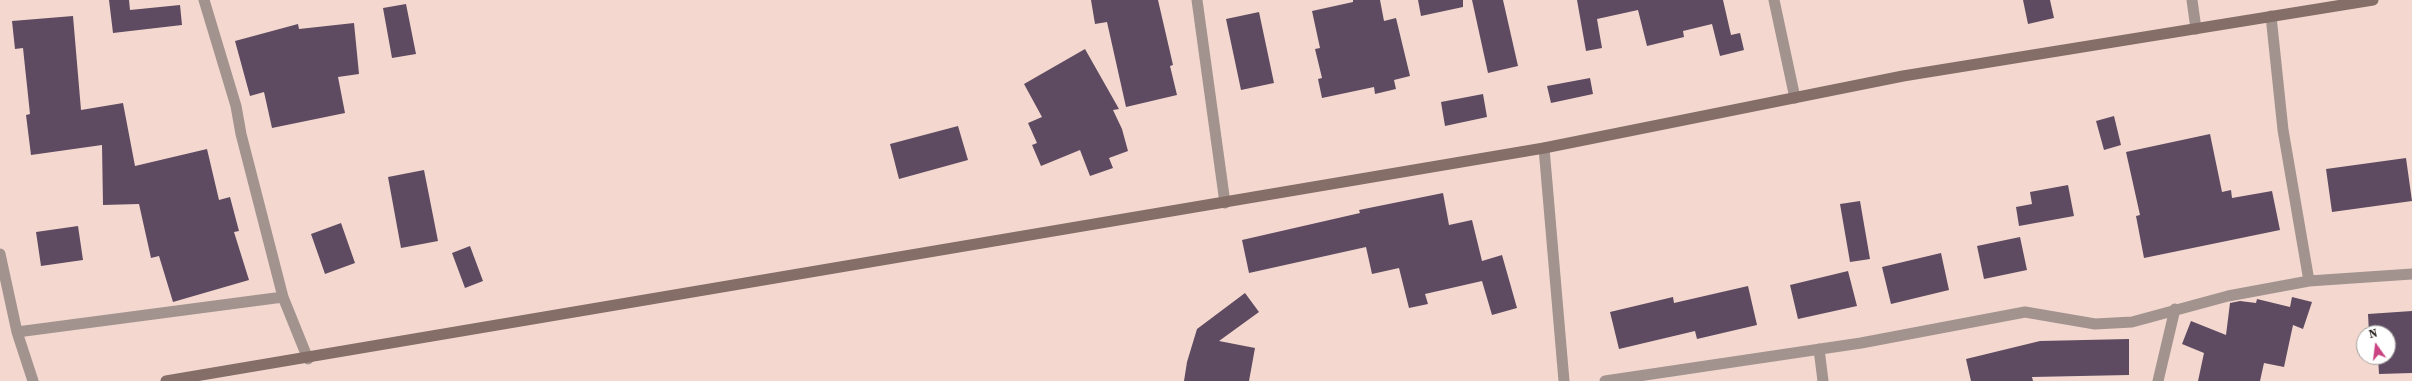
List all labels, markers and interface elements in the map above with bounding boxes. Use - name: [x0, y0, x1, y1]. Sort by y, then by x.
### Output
- north arrow: [2356, 325, 2396, 365]
- text: N: [2368, 326, 2379, 342]

